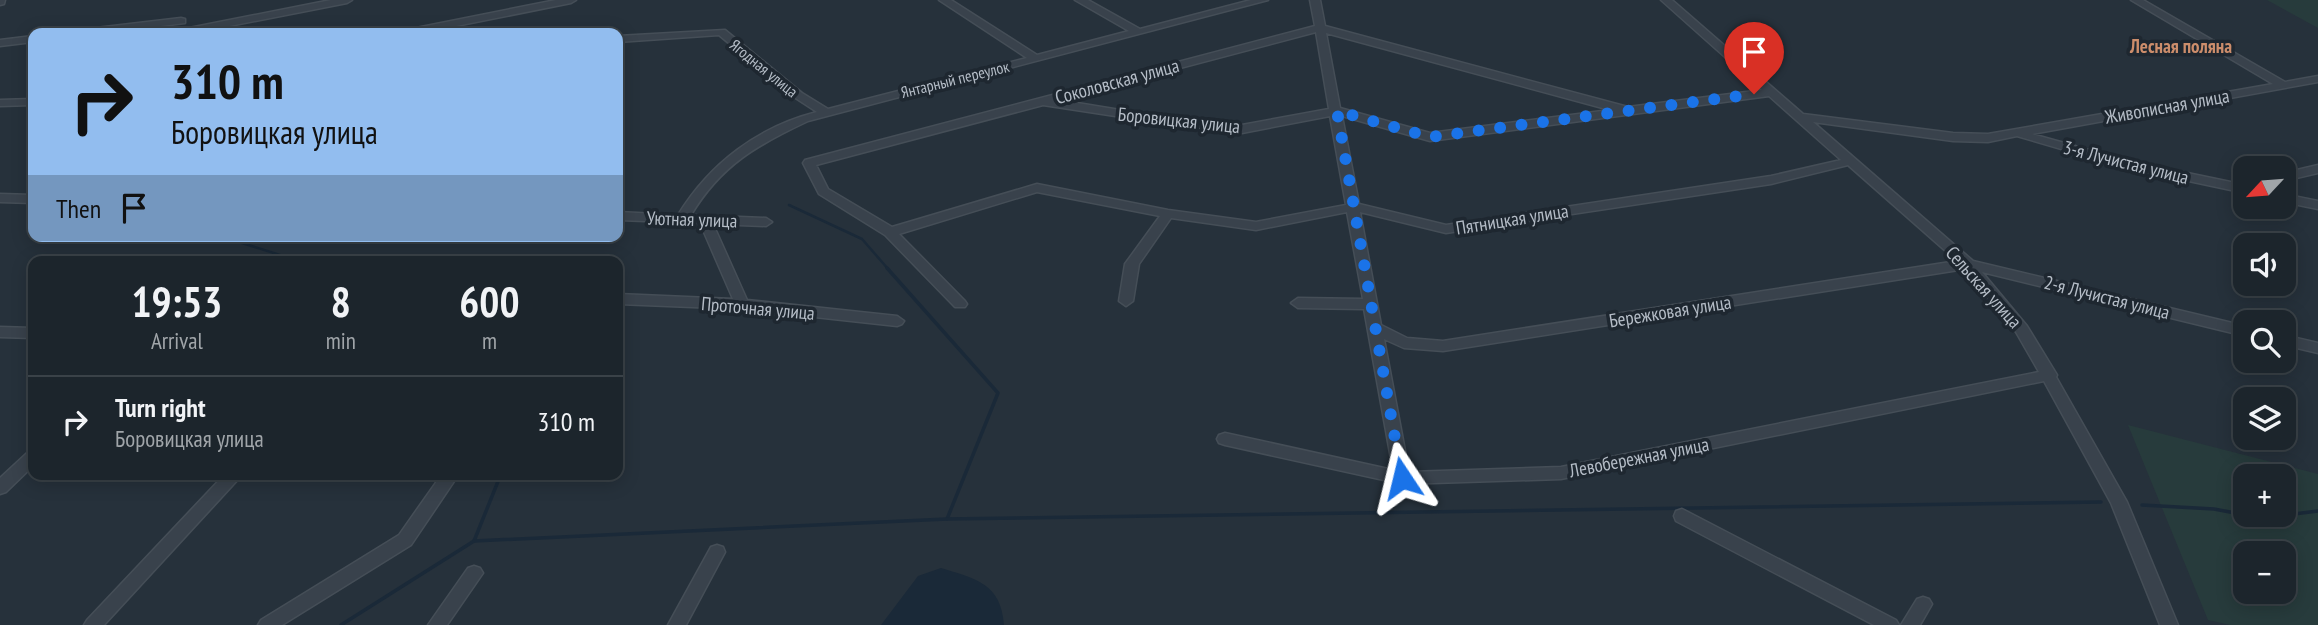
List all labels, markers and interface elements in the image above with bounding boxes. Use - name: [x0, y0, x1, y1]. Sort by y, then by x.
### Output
- pin: [1724, 22, 1784, 94]
- icon: arrive: [1735, 33, 1773, 71]
- district label: Лесная поляна: [2129, 34, 2232, 58]
- street label: Ягодная улица: [726, 35, 802, 101]
- text: 310 m: [171, 49, 284, 113]
- street label: Соколовская улица: [1052, 53, 1182, 109]
- icon: right: [56, 56, 147, 147]
- street label: Янтарный переулок: [899, 56, 1012, 102]
- street label: Живописная улица: [2102, 83, 2231, 129]
- street label: Боровицкая улица: [1117, 102, 1241, 138]
- text: Боровицкая улица: [171, 111, 378, 153]
- street label: 3-я Лучистая улица: [2061, 135, 2191, 189]
- north arrow: [2233, 156, 2296, 219]
- map controls: [2233, 156, 2296, 604]
- icon: arrive: [115, 189, 153, 227]
- text: Then: [56, 192, 101, 225]
- street label: Пятницкая улица: [1454, 198, 1570, 240]
- street label: Уютная улица: [646, 205, 738, 233]
- button: sound: [2233, 233, 2296, 296]
- street label: Сельская улица: [1941, 241, 2027, 333]
- street label: 2-я Лучистая улица: [2042, 270, 2172, 324]
- text: 19:53: [131, 274, 222, 329]
- text: 8: [331, 274, 351, 329]
- text: 600: [459, 274, 520, 329]
- street label: Бережковая улица: [1607, 289, 1733, 333]
- street label: Проточная улица: [700, 291, 816, 325]
- button: search: [2233, 310, 2296, 373]
- text: Arrival: [151, 326, 203, 355]
- text: min: [326, 326, 356, 355]
- text: m: [482, 326, 497, 355]
- button: layers: [2233, 387, 2296, 450]
- text: Turn right: [115, 391, 206, 424]
- icon: right: [56, 403, 94, 441]
- text: 310 m: [537, 405, 595, 438]
- text: Боровицкая улица: [115, 424, 264, 453]
- street label: Левобережная улица: [1566, 432, 1711, 482]
- position arrow: [1365, 441, 1439, 515]
- button: +: [2233, 464, 2296, 527]
- button: −: [2233, 541, 2296, 604]

